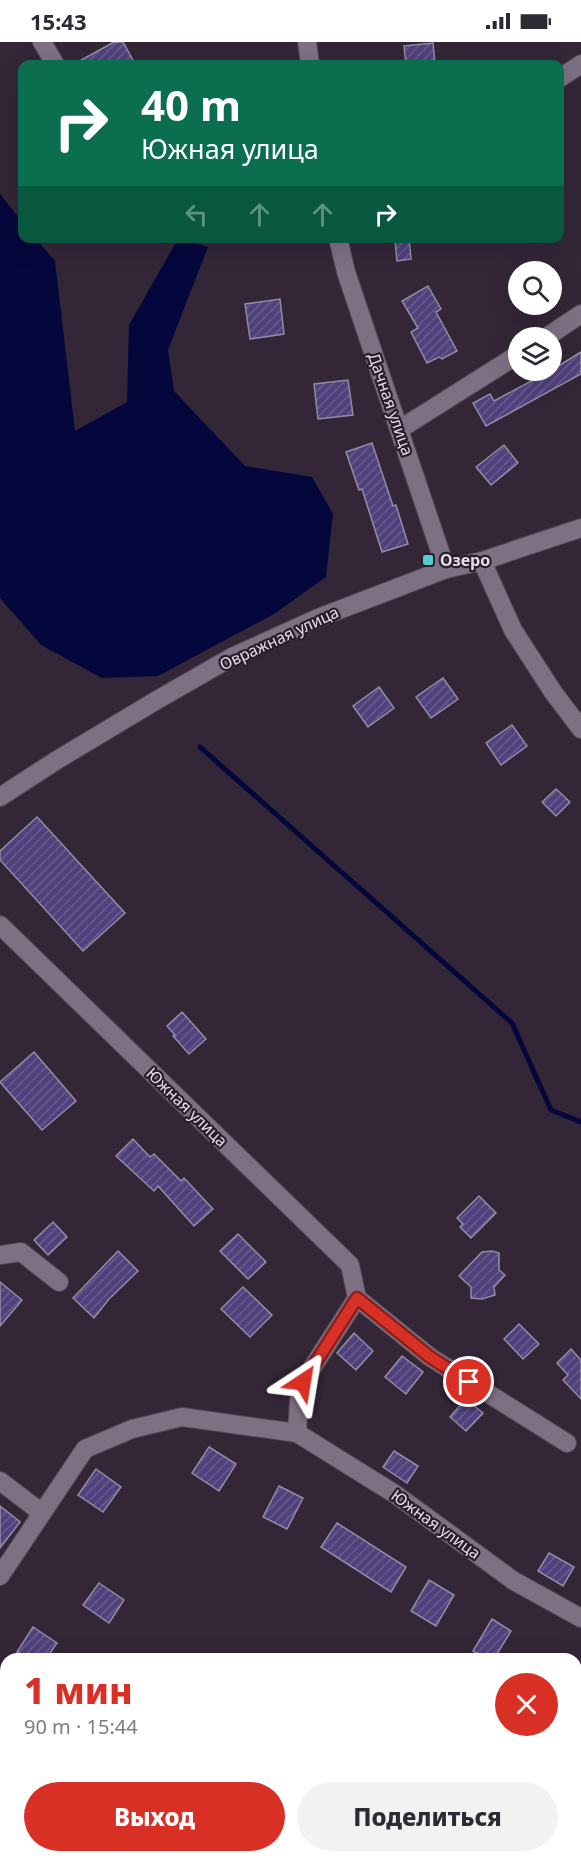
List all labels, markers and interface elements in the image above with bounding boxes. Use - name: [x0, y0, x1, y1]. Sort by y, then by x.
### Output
- text: 15:43: [30, 6, 87, 36]
- text: 40 m: [141, 76, 241, 133]
- icon: right: [42, 84, 120, 162]
- text: Южная улица: [141, 130, 319, 167]
- icon: left: [180, 198, 213, 231]
- icon: ahead: [243, 198, 276, 231]
- icon: ahead: [306, 198, 339, 231]
- icon: right: [369, 198, 402, 231]
- map controls: [508, 261, 562, 381]
- button: search: [508, 261, 562, 315]
- button: layers: [508, 327, 562, 381]
- street label: Дачная улица: [363, 350, 419, 458]
- place label: Озеро: [440, 549, 490, 571]
- marker: Озеро: [421, 553, 435, 567]
- street label: Овражная улица: [216, 601, 342, 675]
- street label: Южная улица: [141, 1062, 233, 1152]
- position arrow: [271, 1350, 335, 1414]
- pin: [443, 1356, 494, 1407]
- icon: arrive: [452, 1365, 485, 1398]
- street label: Южная улица: [387, 1484, 485, 1564]
- text: 1 мин: [24, 1666, 133, 1715]
- button: close: [495, 1673, 558, 1736]
- text: 90 m · 15:44: [24, 1713, 138, 1740]
- button: Выход: [24, 1782, 285, 1851]
- button: Поделиться: [297, 1782, 558, 1851]

